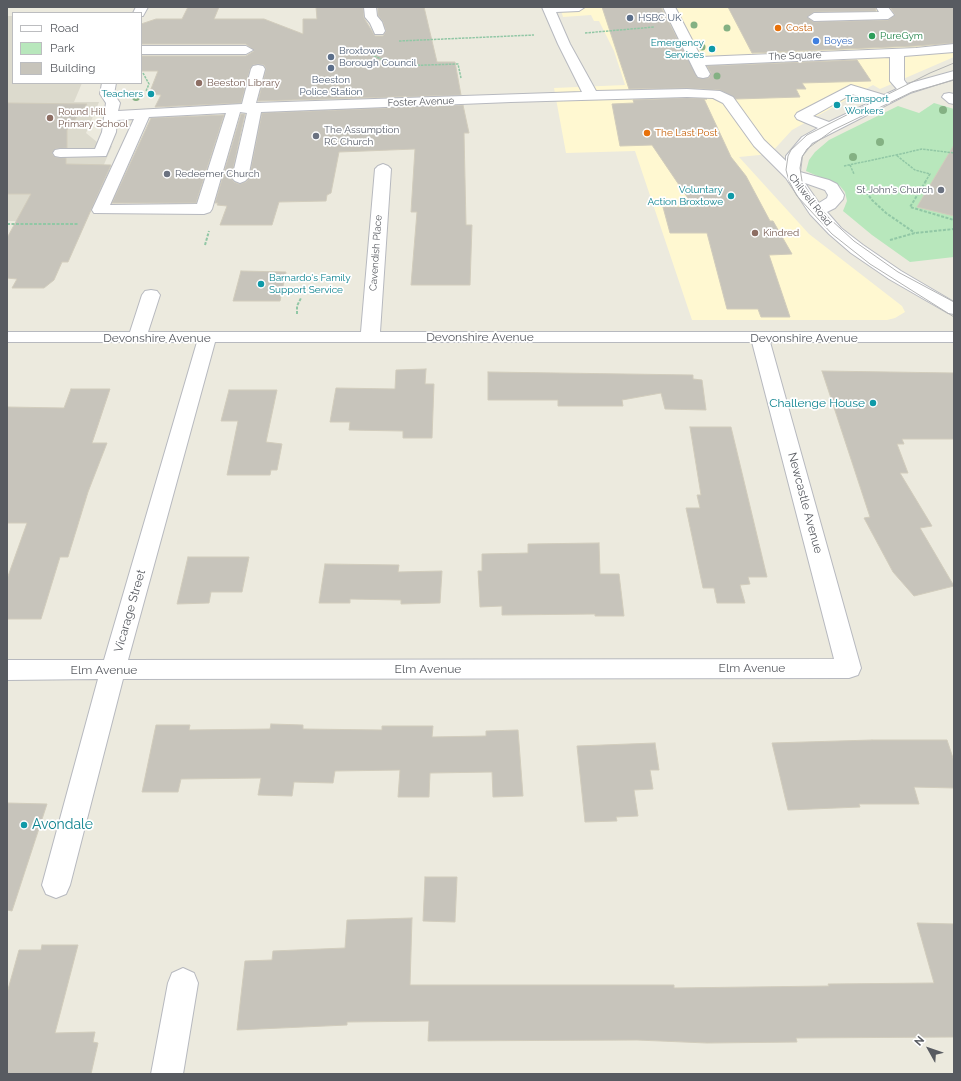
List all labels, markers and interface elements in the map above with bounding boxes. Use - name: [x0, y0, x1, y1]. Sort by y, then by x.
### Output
- legend: [12, 12, 142, 84]
- place label: HSBC UK: [638, 12, 681, 24]
- marker: HSBC UK: [625, 13, 635, 23]
- text: Road: [50, 21, 79, 35]
- place label: Costa: [786, 22, 812, 34]
- marker: Costa: [773, 23, 783, 33]
- place label: PureGym: [880, 30, 923, 42]
- marker: PureGym: [867, 31, 877, 41]
- place label: Boyes: [824, 35, 852, 47]
- marker: Boyes: [811, 36, 821, 46]
- place label: Emergency Services: [651, 37, 704, 60]
- text: Park: [50, 41, 75, 55]
- marker: Emergency Services: [707, 44, 717, 54]
- place label: Broxtowe Borough Council: [339, 45, 416, 68]
- street label: The Square: [768, 49, 822, 63]
- marker: Broxtowe Borough Council: [326, 52, 336, 62]
- text: Building: [50, 61, 96, 75]
- marker: Beeston Police Station: [326, 63, 336, 73]
- place label: Beeston Police Station: [300, 74, 362, 98]
- place label: Beeston Library: [207, 77, 280, 89]
- marker: Beeston Library: [194, 78, 204, 88]
- place label: Teachers: [101, 88, 143, 100]
- marker: Teachers: [146, 89, 156, 99]
- place label: Transport Workers: [845, 93, 889, 116]
- street label: Foster Avenue: [387, 95, 455, 109]
- marker: Transport Workers: [832, 100, 842, 110]
- place label: Round Hill Primary School: [58, 106, 128, 130]
- marker: Round Hill Primary School: [45, 113, 55, 123]
- place label: The Assumption RC Church: [324, 124, 399, 148]
- place label: The Last Post: [655, 127, 718, 139]
- marker: The Last Post: [642, 128, 652, 138]
- marker: The Assumption RC Church: [311, 131, 321, 141]
- place label: Redeemer Church: [175, 168, 260, 180]
- marker: Redeemer Church: [162, 169, 172, 179]
- street label: Chilwell Road: [786, 171, 834, 229]
- place label: Voluntary Action Broxtowe: [647, 184, 723, 208]
- place label: St John's Church: [856, 184, 933, 196]
- marker: St John's Church: [936, 185, 946, 195]
- marker: Voluntary Action Broxtowe: [726, 191, 736, 201]
- street label: Cavendish Place: [367, 215, 385, 291]
- place label: Kindred: [763, 227, 799, 239]
- marker: Kindred: [750, 228, 760, 238]
- place label: Barnardo's Family Support Service: [269, 272, 351, 296]
- marker: Barnardo's Family Support Service: [256, 279, 266, 289]
- street label: Devonshire Avenue: [426, 330, 534, 344]
- street label: Devonshire Avenue: [103, 331, 211, 345]
- street label: Devonshire Avenue: [750, 331, 858, 345]
- place label: Challenge House: [769, 396, 865, 410]
- marker: Challenge House: [868, 398, 878, 408]
- street label: Newcastle Avenue: [785, 451, 825, 555]
- street label: Vicarage Street: [111, 568, 149, 654]
- street label: Elm Avenue: [719, 661, 785, 675]
- street label: Elm Avenue: [395, 662, 461, 676]
- street label: Elm Avenue: [71, 663, 137, 677]
- place label: Avondale: [32, 817, 93, 833]
- marker: Avondale: [19, 820, 29, 830]
- north arrow: [909, 1029, 949, 1069]
- text: N: [912, 1034, 927, 1048]

